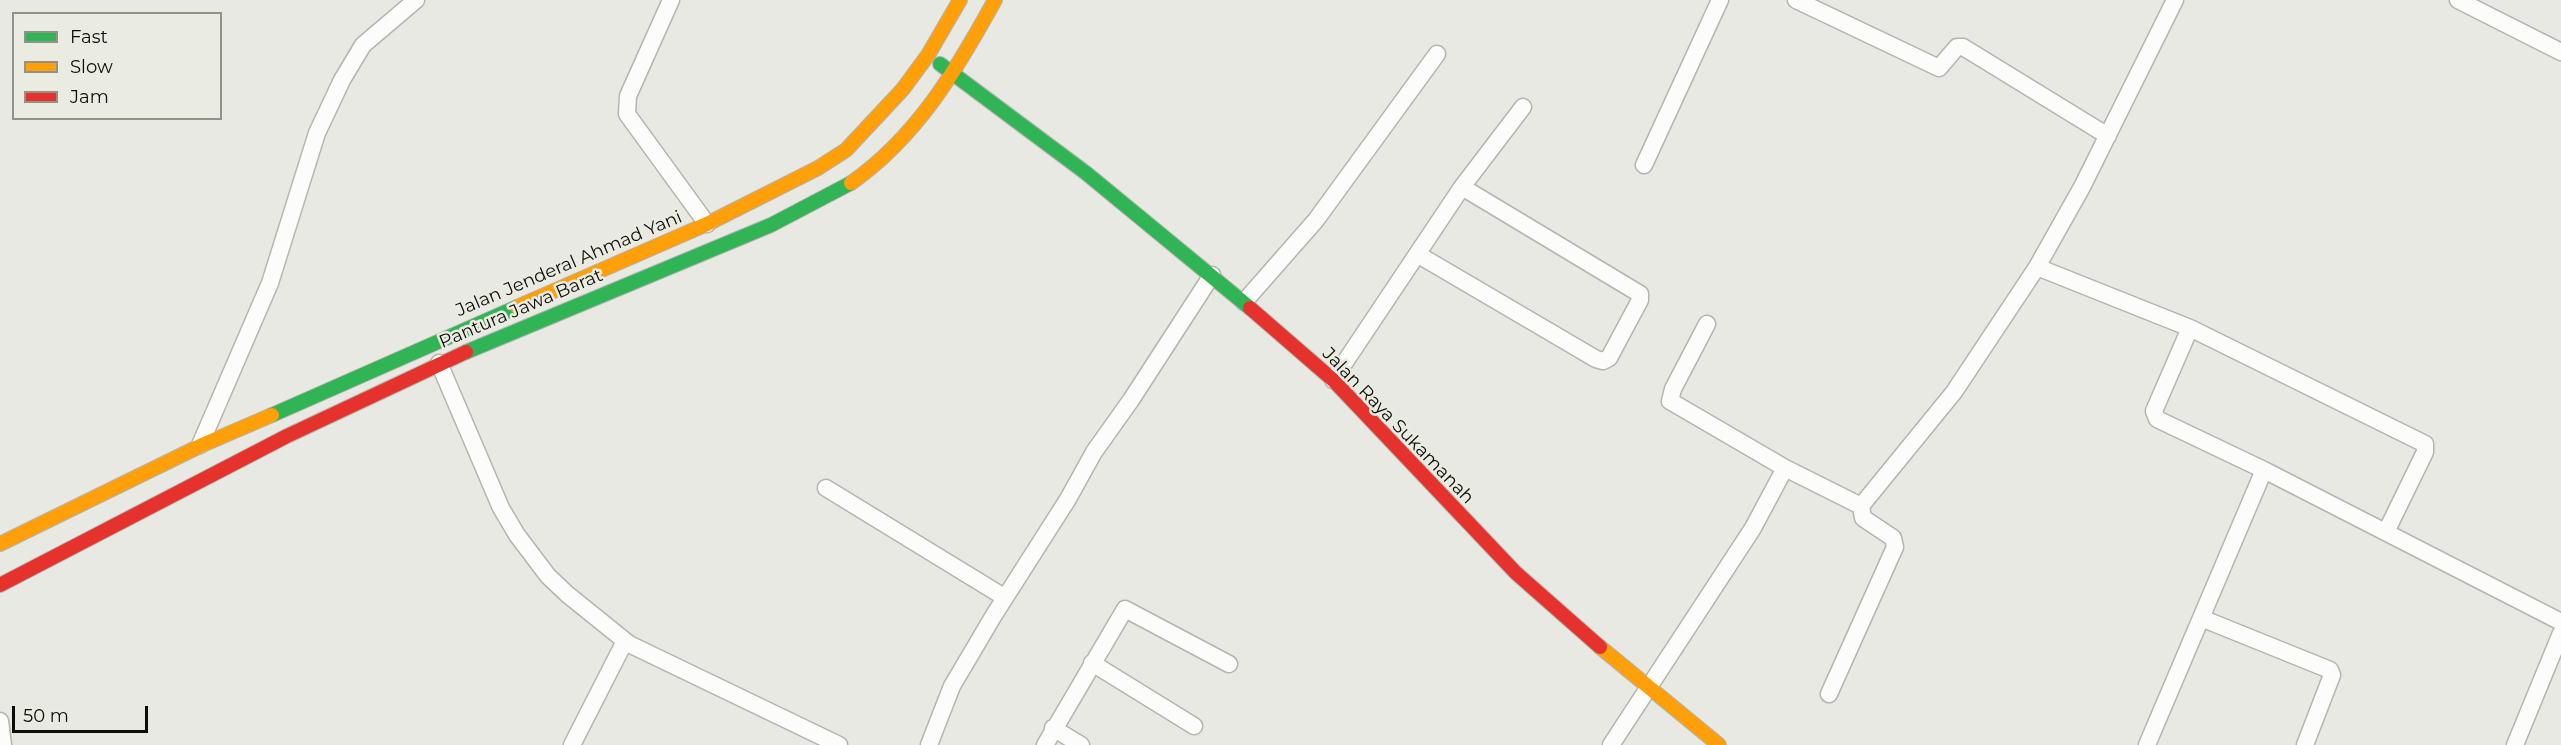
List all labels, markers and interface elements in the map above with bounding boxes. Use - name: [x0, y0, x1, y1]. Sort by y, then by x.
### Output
- legend: [12, 12, 222, 120]
- text: Fast: [70, 26, 108, 48]
- text: Slow: [70, 56, 113, 78]
- text: Jam: [70, 86, 109, 108]
- street label: Jalan Jenderal Ahmad Yani: [453, 207, 685, 321]
- street label: Pantura Jawa Barat: [436, 265, 606, 353]
- street label: Jalan Raya Sukamanah: [1318, 343, 1478, 509]
- scale bar: [15, 694, 152, 732]
- text: 50 m: [23, 705, 69, 727]

